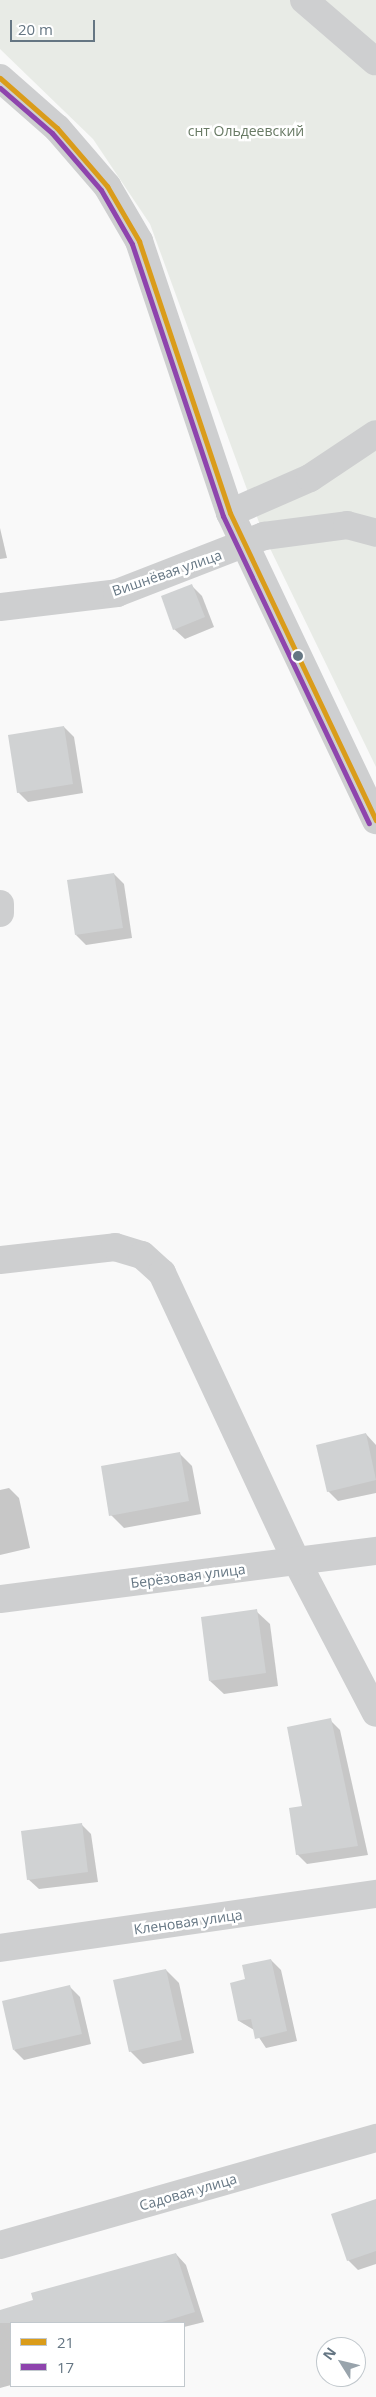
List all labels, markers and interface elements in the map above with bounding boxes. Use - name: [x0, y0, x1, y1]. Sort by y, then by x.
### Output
- scale bar: [12, 10, 98, 42]
- text: 20 m: [18, 19, 53, 39]
- park label: снт Ольдеевский: [188, 123, 304, 139]
- street label: Вишнёвая улица: [110, 546, 224, 600]
- unlabelled marker: [293, 651, 303, 661]
- street label: Берёзовая улица: [130, 1561, 246, 1591]
- street label: Кленовая улица: [133, 1906, 243, 1938]
- street label: Садовая улица: [137, 2170, 239, 2214]
- legend: [10, 2322, 185, 2387]
- text: 21: [57, 2332, 74, 2352]
- north arrow: [316, 2337, 366, 2387]
- text: N: [318, 2343, 340, 2364]
- text: 17: [57, 2357, 74, 2377]

